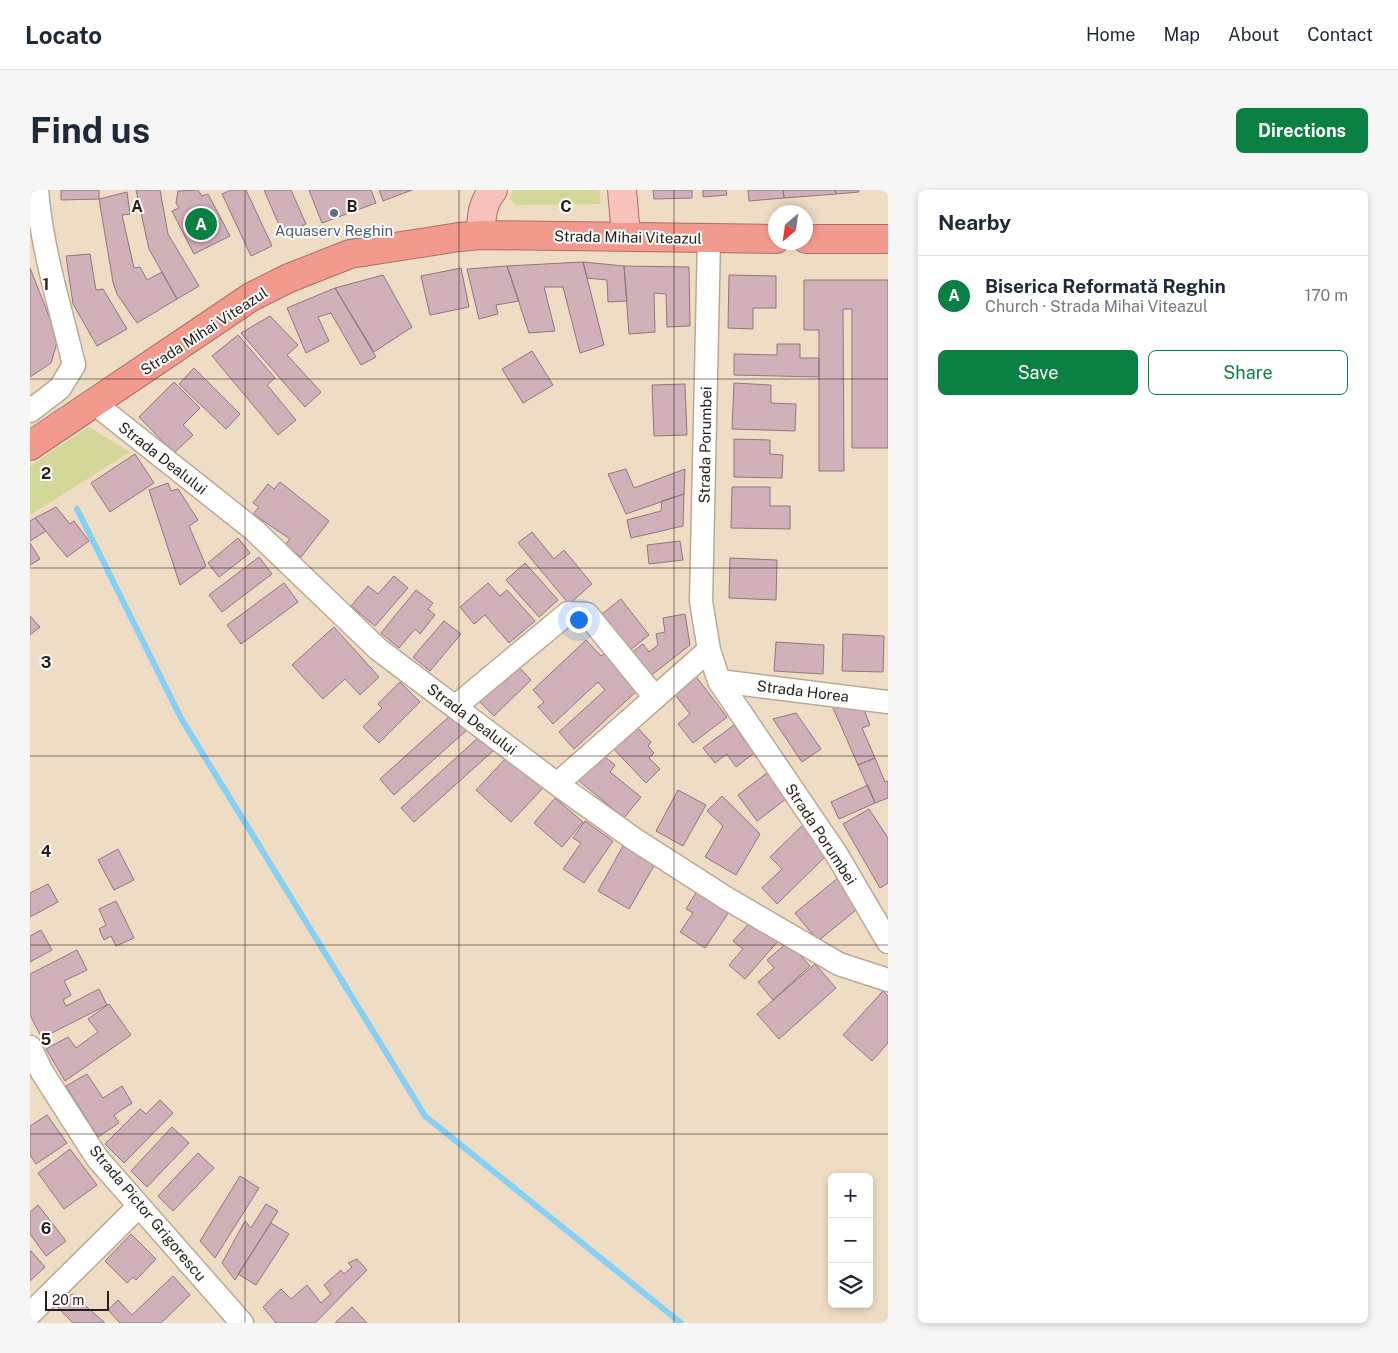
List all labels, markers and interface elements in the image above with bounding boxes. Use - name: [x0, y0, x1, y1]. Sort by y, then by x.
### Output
- text: Locato: [25, 21, 102, 49]
- text: Home: [1086, 24, 1136, 45]
- text: Map: [1164, 24, 1200, 45]
- text: About: [1228, 24, 1279, 45]
- text: Contact: [1307, 24, 1373, 45]
- button: Directions: [1236, 108, 1368, 153]
- text: Find us: [30, 110, 150, 151]
- text: A: [131, 197, 143, 216]
- text: B: [347, 197, 358, 216]
- text: C: [560, 197, 572, 216]
- pin: A: [185, 205, 217, 243]
- north arrow: [768, 205, 813, 250]
- marker: Aquaserv Reghin: [328, 207, 340, 219]
- text: Nearby: [938, 210, 1011, 235]
- place label: Aquaserv Reghin: [275, 222, 393, 239]
- street label: Strada Mihai Viteazul: [554, 227, 702, 247]
- text: 1: [43, 275, 49, 294]
- text: Biserica Reformată Reghin: [985, 275, 1226, 297]
- street label: Strada Mihai Viteazul: [137, 284, 271, 378]
- text: A: [948, 286, 960, 305]
- text: 170 m: [1305, 286, 1348, 305]
- text: Church · Strada Mihai Viteazul: [985, 297, 1208, 316]
- button: Save: [938, 350, 1138, 395]
- button: Share: [1148, 350, 1348, 395]
- street label: Strada Porumbei: [695, 386, 715, 504]
- street label: Strada Dealului: [115, 418, 211, 498]
- text: 2: [41, 464, 51, 483]
- your location: [566, 607, 592, 633]
- text: 3: [41, 653, 51, 672]
- street label: Strada Horea: [756, 677, 850, 705]
- street label: Strada Dealului: [424, 680, 520, 758]
- street label: Strada Porumbei: [782, 780, 860, 888]
- text: 4: [41, 842, 52, 861]
- text: 5: [41, 1030, 52, 1049]
- street label: Strada Pictor Grigorescu: [86, 1142, 210, 1284]
- map controls: [828, 1173, 873, 1308]
- button: +: [828, 1173, 873, 1218]
- button: −: [828, 1218, 873, 1263]
- text: 6: [41, 1219, 51, 1238]
- button: layers: [828, 1263, 873, 1308]
- scale bar: [45, 1288, 109, 1311]
- text: 20 m: [52, 1292, 84, 1308]

